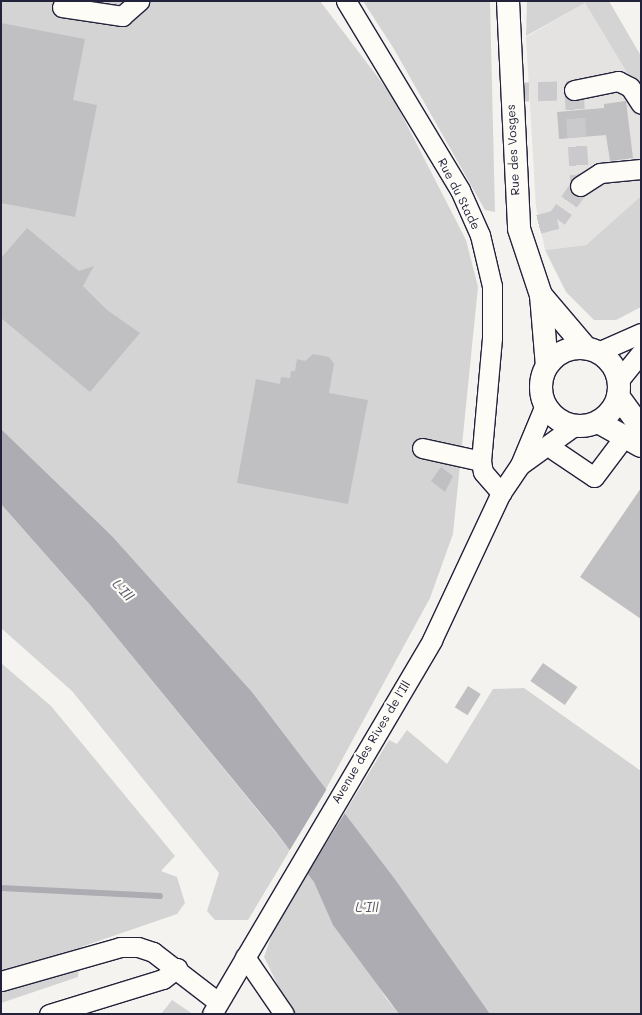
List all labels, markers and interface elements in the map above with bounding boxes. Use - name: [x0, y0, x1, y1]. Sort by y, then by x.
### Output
- street label: Rue des Vosges: [503, 104, 523, 196]
- street label: Rue du Stade: [435, 156, 483, 232]
- water label: L'Ill: [109, 576, 137, 604]
- street label: Avenue des Rives de l'Ill: [329, 678, 413, 806]
- water label: L'Ill: [355, 899, 379, 915]

